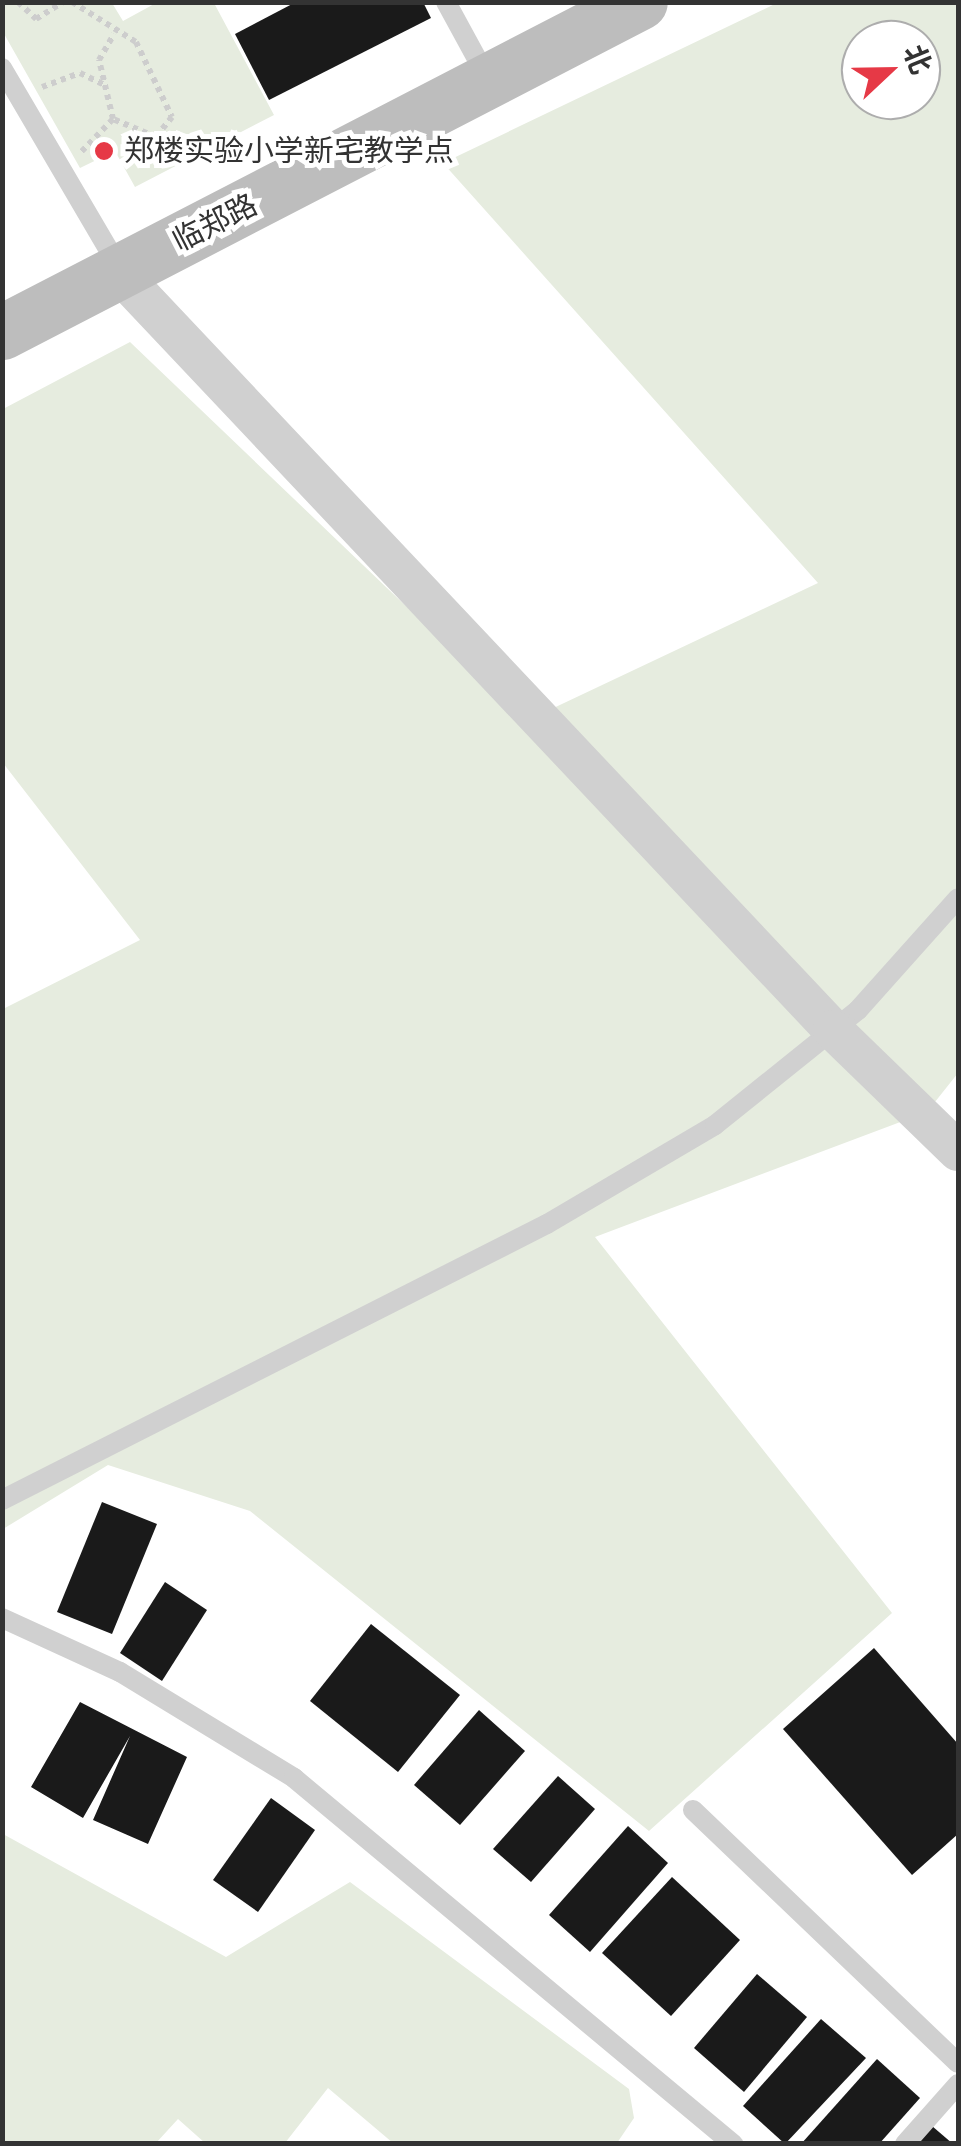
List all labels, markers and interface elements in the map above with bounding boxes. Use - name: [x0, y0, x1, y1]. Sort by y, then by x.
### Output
- north arrow: [841, 20, 941, 120]
- text: 北: [898, 41, 937, 78]
- place label: 郑楼实验小学新宅教学点: [124, 133, 454, 169]
- marker: 郑楼实验小学新宅教学点: [93, 140, 115, 162]
- street label: 临郑路: [167, 187, 263, 259]

